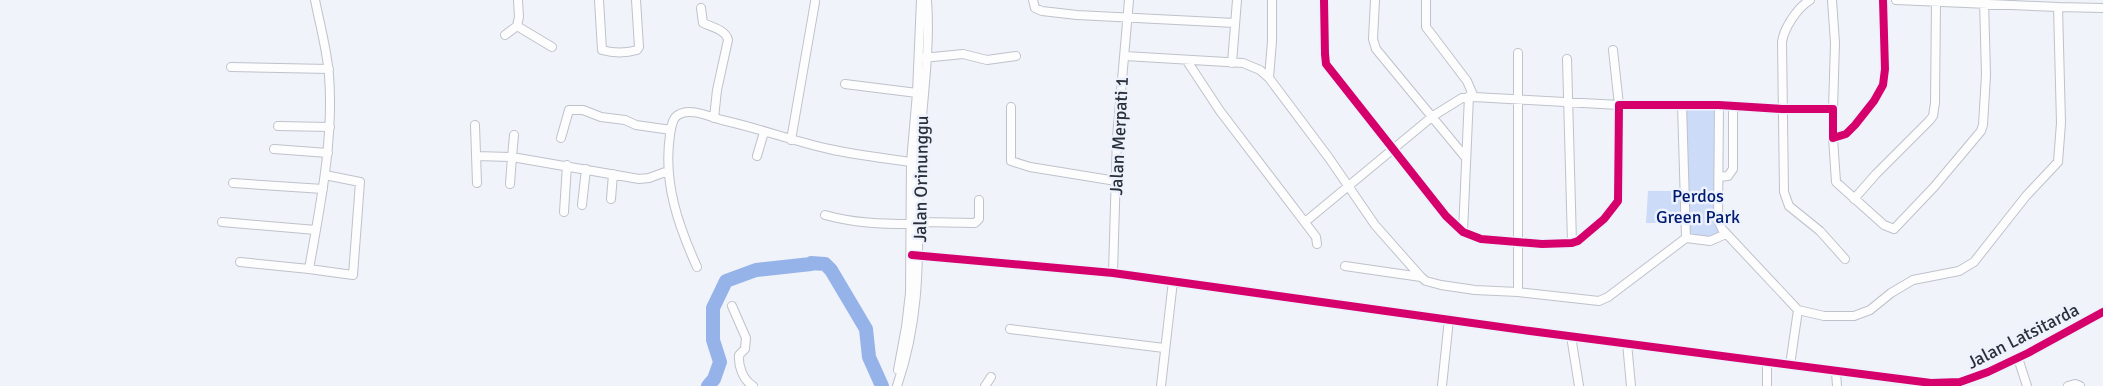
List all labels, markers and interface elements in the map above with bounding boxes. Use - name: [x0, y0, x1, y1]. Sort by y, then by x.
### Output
- street label: Jalan Merpati 1: [1105, 76, 1133, 196]
- street label: Jalan Orinunggu: [909, 115, 933, 243]
- park label: Perdos Green Park: [1656, 185, 1740, 228]
- street label: Jalan Latsitarda: [1963, 298, 2083, 374]

